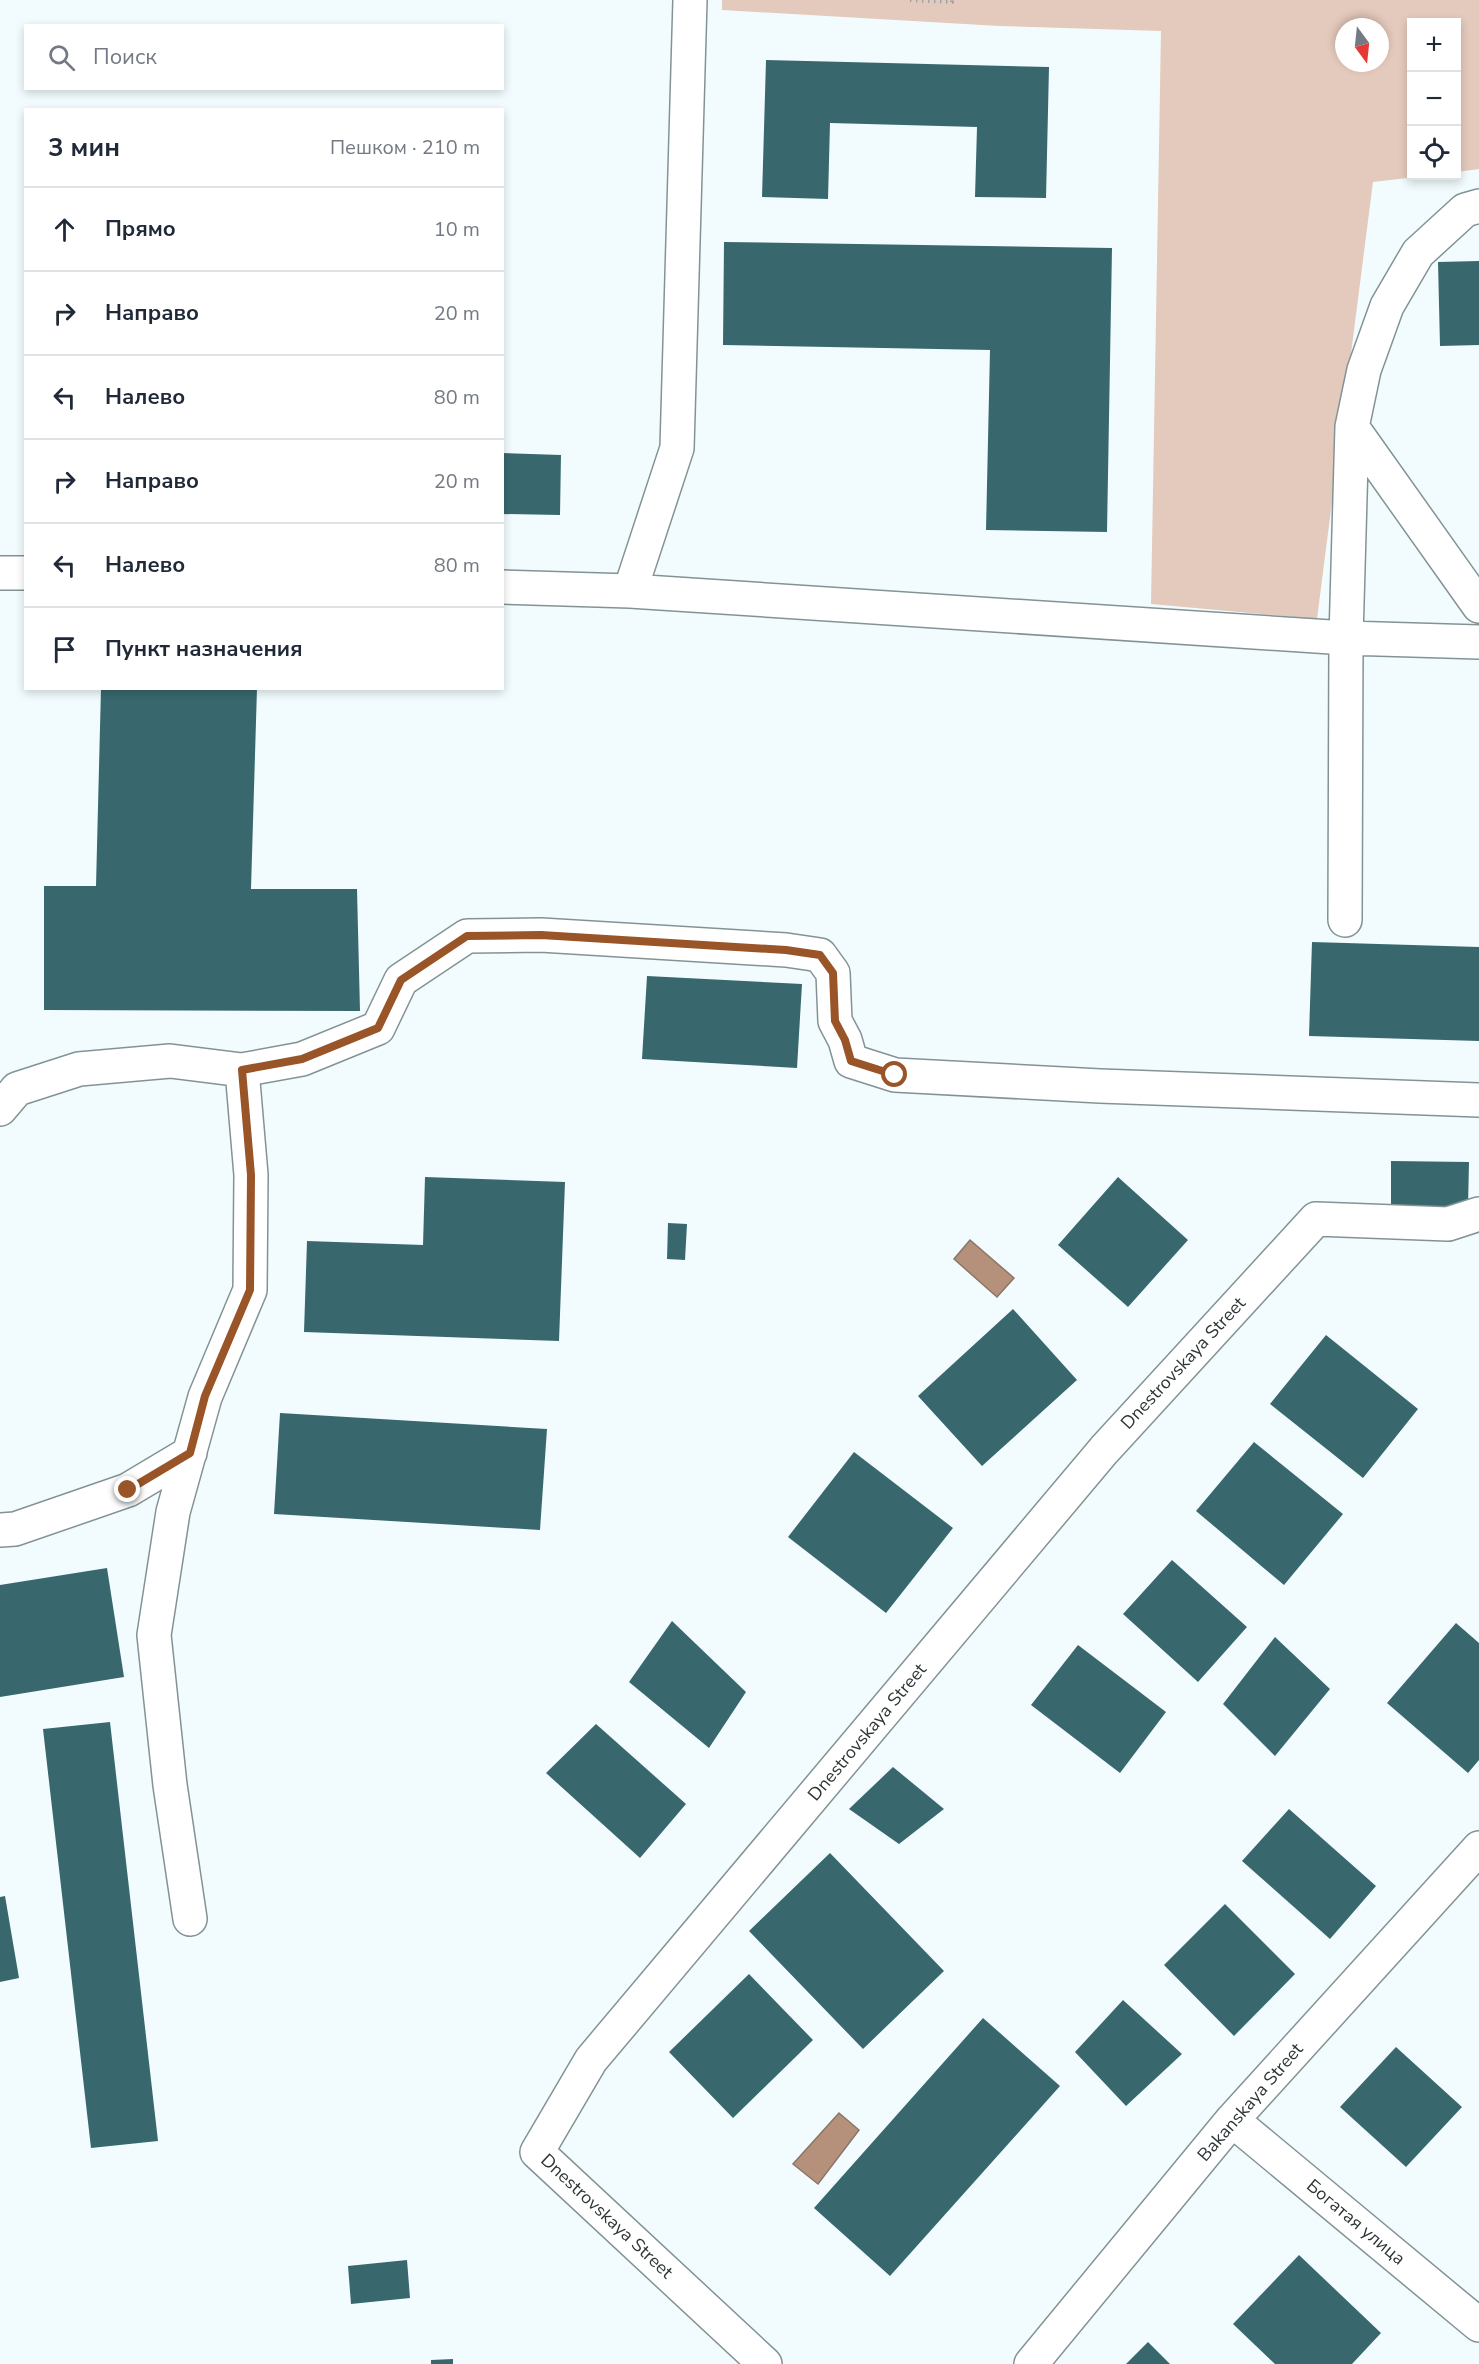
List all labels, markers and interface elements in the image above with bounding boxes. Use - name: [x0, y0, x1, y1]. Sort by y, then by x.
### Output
- north arrow: [1335, 18, 1389, 72]
- map controls: [1407, 18, 1461, 180]
- button: +: [1407, 18, 1461, 72]
- search box: [24, 24, 504, 90]
- icon: search: [45, 41, 78, 74]
- text: Поиск: [93, 42, 157, 72]
- button: −: [1407, 72, 1461, 126]
- button: locate: [1407, 126, 1461, 180]
- text: 3 мин: [48, 130, 120, 165]
- text: Пешком · 210 m: [330, 134, 480, 161]
- icon: ahead: [48, 213, 81, 246]
- text: Прямо: [105, 214, 176, 244]
- text: 10 m: [434, 216, 480, 243]
- icon: right: [48, 297, 81, 330]
- text: Направо: [105, 298, 199, 328]
- text: 20 m: [434, 300, 480, 327]
- icon: left: [48, 381, 81, 414]
- text: Налево: [105, 382, 185, 412]
- text: 80 m: [434, 384, 480, 411]
- icon: right: [48, 465, 81, 498]
- text: Направо: [105, 466, 199, 496]
- text: 20 m: [434, 468, 480, 495]
- icon: left: [48, 549, 81, 582]
- text: Налево: [105, 550, 185, 580]
- text: 80 m: [434, 552, 480, 579]
- icon: arrive: [48, 633, 81, 666]
- text: Пункт назначения: [105, 634, 303, 664]
- route start: [881, 1061, 907, 1087]
- street label: Dnestrovskaya Street: [1115, 1291, 1251, 1434]
- route end: [114, 1476, 140, 1502]
- street label: Dnestrovskaya Street: [802, 1658, 932, 1806]
- street label: Bakanskaya Street: [1192, 2037, 1309, 2166]
- street label: Dnestrovskaya Street: [536, 2148, 679, 2284]
- street label: Богатая улица: [1302, 2174, 1410, 2270]

